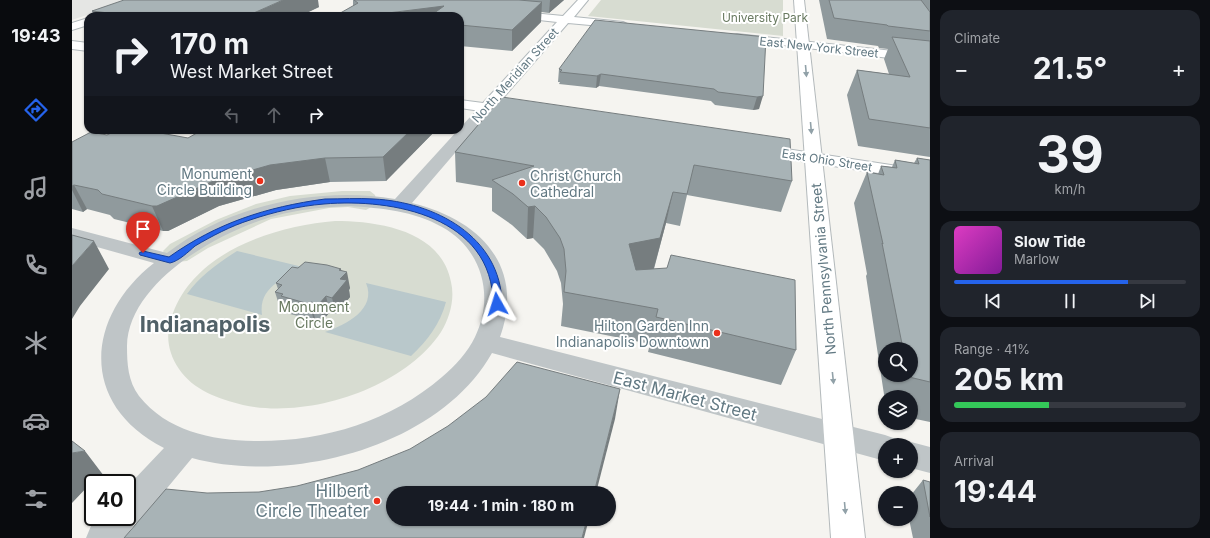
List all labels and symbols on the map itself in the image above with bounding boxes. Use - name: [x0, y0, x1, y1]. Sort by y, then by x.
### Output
- park label: University Park: [722, 10, 808, 25]
- street label: North Meridian Street: [469, 25, 561, 125]
- street label: East New York Street: [759, 33, 879, 61]
- one-way arrow: [802, 65, 809, 77]
- one-way arrow: [808, 122, 814, 134]
- street label: East Ohio Street: [781, 145, 873, 175]
- place label: Monument Circle Building: [157, 165, 252, 198]
- place label: Christ Church Cathedral: [530, 167, 621, 200]
- marker: Monument Circle Building: [255, 176, 265, 186]
- marker: Christ Church Cathedral: [517, 178, 527, 188]
- street label: North Pennsylvania Street: [807, 182, 839, 356]
- pin: [126, 212, 160, 253]
- position arrow: [476, 283, 518, 325]
- park label: Monument Circle: [279, 298, 350, 331]
- district label: Indianapolis: [140, 311, 270, 337]
- place label: Hilton Garden Inn Indianapolis Downtown: [556, 317, 709, 350]
- marker: Hilton Garden Inn Indianapolis Downtown: [712, 328, 722, 338]
- street label: East Market Street: [611, 367, 759, 425]
- one-way arrow: [830, 372, 837, 384]
- speed limit sign: 40: [84, 474, 136, 526]
- place label: Hilbert Circle Theater: [255, 481, 370, 521]
- marker: Hilbert Circle Theater: [372, 496, 382, 506]
- one-way arrow: [842, 502, 849, 514]

